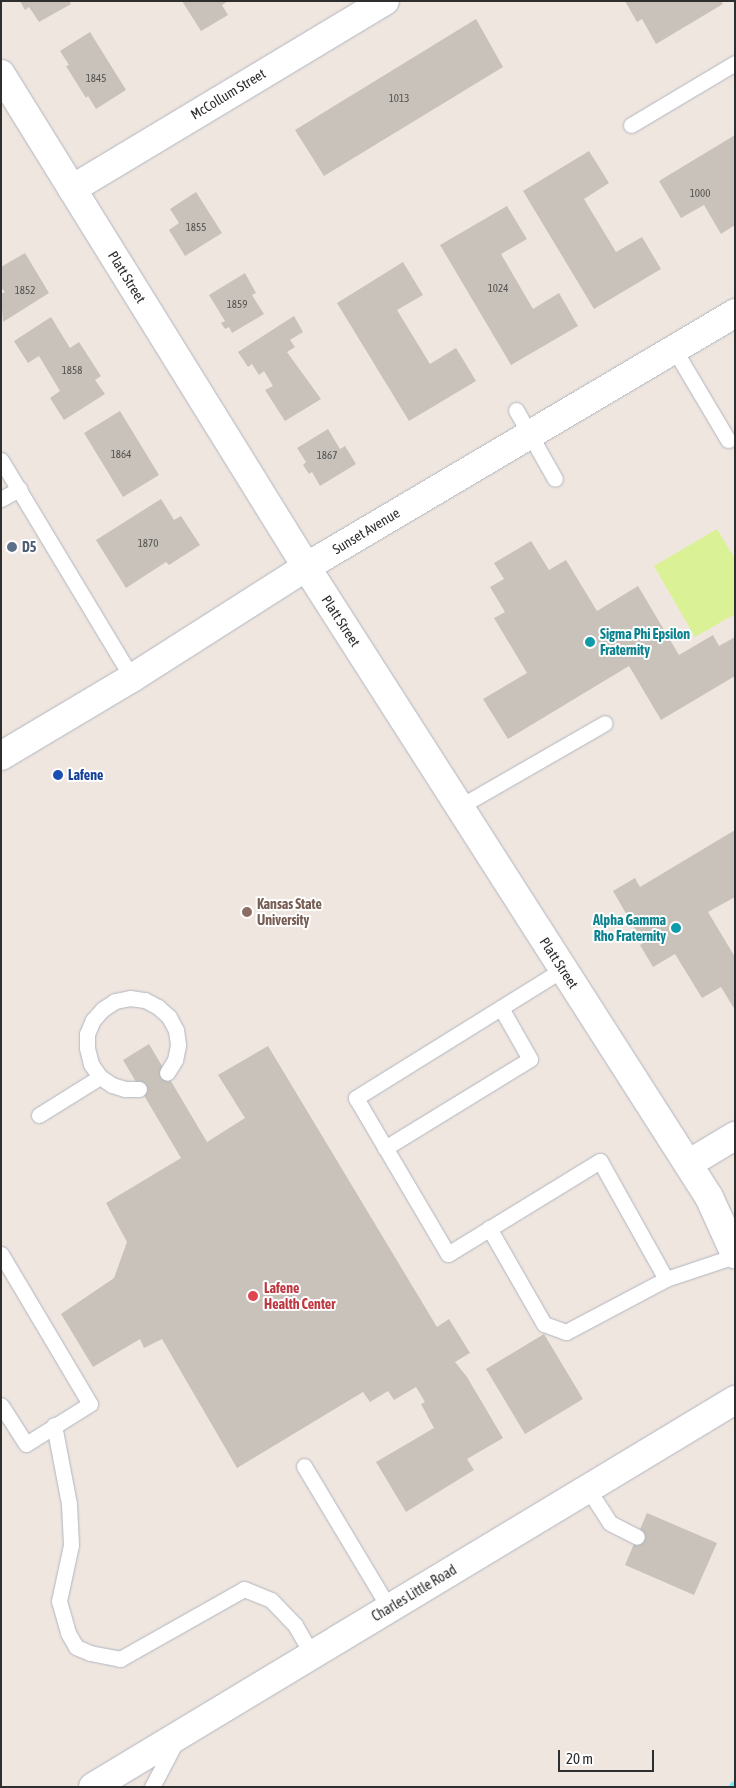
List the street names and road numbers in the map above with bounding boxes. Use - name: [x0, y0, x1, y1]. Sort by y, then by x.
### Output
- street label: McCollum Street: [188, 65, 268, 123]
- street label: Platt Street: [105, 248, 149, 306]
- street label: Sunset Avenue: [329, 504, 403, 558]
- street label: Platt Street: [318, 592, 364, 650]
- street label: Platt Street: [536, 934, 582, 992]
- street label: Charles Little Road: [369, 1561, 459, 1625]

